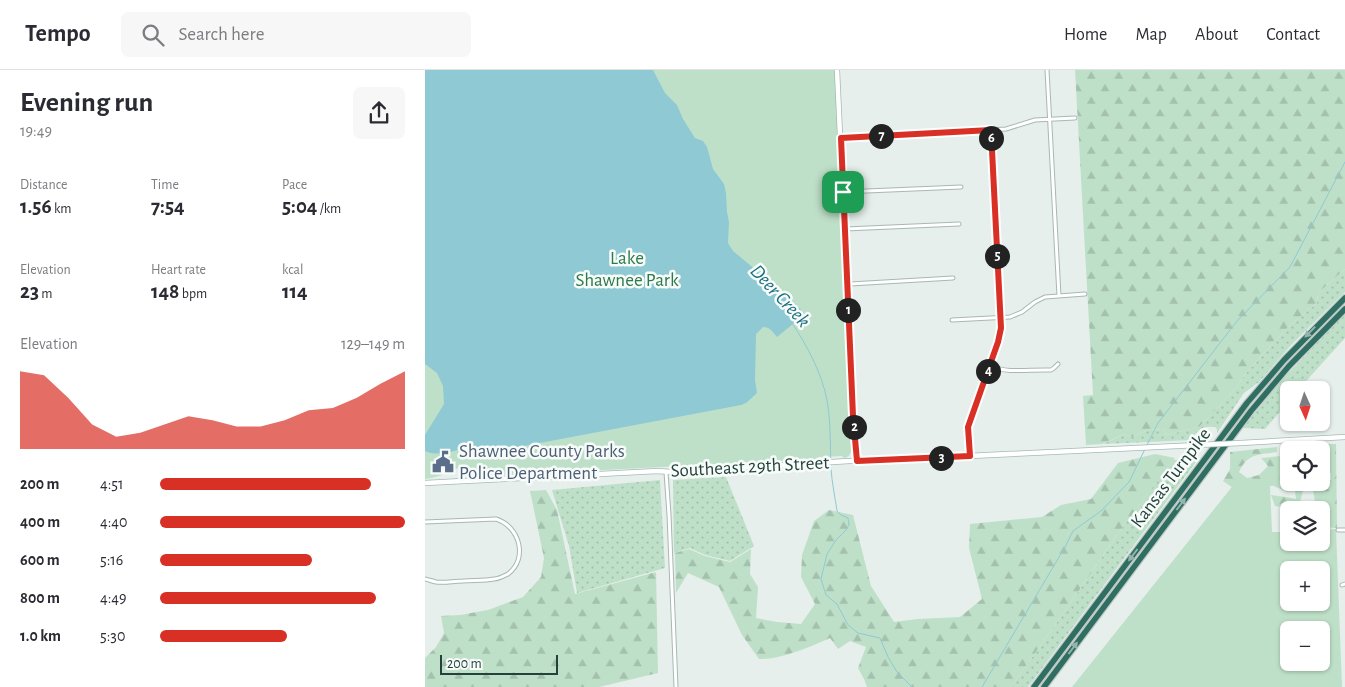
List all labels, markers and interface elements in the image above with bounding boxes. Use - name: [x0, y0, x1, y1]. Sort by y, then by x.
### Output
- search box: [121, 12, 471, 57]
- icon: search: [139, 21, 167, 49]
- text: Tempo: [25, 22, 91, 46]
- text: Search here: [179, 25, 264, 44]
- text: Home: [1064, 26, 1107, 44]
- text: Map: [1135, 26, 1167, 44]
- text: About: [1195, 26, 1238, 44]
- text: Contact: [1266, 26, 1320, 44]
- button: share: [353, 87, 405, 139]
- text: Evening run: [20, 89, 153, 117]
- text: 19:49: [20, 123, 52, 139]
- pin: 7: [869, 124, 893, 148]
- pin: 6: [979, 126, 1003, 150]
- text: 7: [878, 129, 885, 143]
- text: 6: [988, 131, 995, 145]
- pin: [822, 171, 864, 213]
- text: Distance: [20, 178, 67, 192]
- text: Time: [151, 178, 179, 192]
- text: Pace: [282, 178, 307, 192]
- icon: arrive: [829, 178, 857, 206]
- text: 1.56: [20, 196, 52, 217]
- text: 7:54: [151, 196, 185, 217]
- text: 5:04: [282, 196, 317, 217]
- text: km: [52, 202, 72, 216]
- text: /km: [317, 202, 341, 216]
- pin: 5: [985, 244, 1009, 268]
- park label: Lake Shawnee Park: [575, 249, 679, 290]
- text: 5: [994, 249, 1001, 263]
- water label: Deer Creek: [746, 261, 814, 331]
- text: Elevation: [20, 263, 71, 277]
- text: Heart rate: [151, 263, 206, 277]
- text: kcal: [282, 263, 303, 277]
- text: 23: [20, 281, 39, 302]
- text: 148: [151, 281, 179, 302]
- text: 114: [282, 281, 308, 302]
- text: m: [39, 287, 52, 301]
- text: bpm: [179, 287, 207, 301]
- pin: 1: [835, 298, 861, 322]
- text: 1: [846, 303, 851, 317]
- one-way arrow: [1304, 326, 1316, 338]
- text: Elevation: [20, 336, 78, 352]
- text: 129–149 m: [341, 336, 405, 352]
- pin: 4: [975, 358, 1001, 384]
- text: 4: [985, 364, 992, 378]
- north arrow: [1280, 381, 1330, 431]
- map controls: [1280, 381, 1330, 671]
- pin: 2: [841, 414, 867, 440]
- text: 2: [851, 420, 858, 434]
- street label: Kansas Turnpike: [1128, 425, 1214, 531]
- button: locate: [1280, 441, 1330, 491]
- place label: Shawnee County Parks Police Department: [459, 442, 625, 483]
- pin: 3: [929, 446, 953, 470]
- public building icon: Shawnee County Parks Police Department: [430, 449, 456, 475]
- text: 3: [938, 451, 945, 465]
- street label: Southeast 29th Street: [670, 453, 830, 481]
- text: 200 m: [20, 476, 60, 492]
- text: 4:51: [100, 476, 124, 492]
- one-way arrow: [1176, 497, 1186, 511]
- button: layers: [1280, 501, 1330, 551]
- text: 400 m: [20, 514, 60, 530]
- text: 4:40: [100, 514, 128, 530]
- one-way arrow: [1127, 548, 1138, 561]
- text: 600 m: [20, 552, 60, 568]
- text: 5:16: [100, 552, 123, 568]
- button: +: [1280, 561, 1330, 611]
- text: 800 m: [20, 590, 60, 606]
- text: 4:49: [100, 590, 127, 606]
- button: −: [1280, 621, 1330, 671]
- text: 1.0 km: [20, 628, 61, 644]
- text: 5:30: [100, 628, 125, 644]
- one-way arrow: [1068, 642, 1079, 655]
- scale bar: [440, 652, 557, 675]
- text: 200 m: [447, 657, 482, 671]

